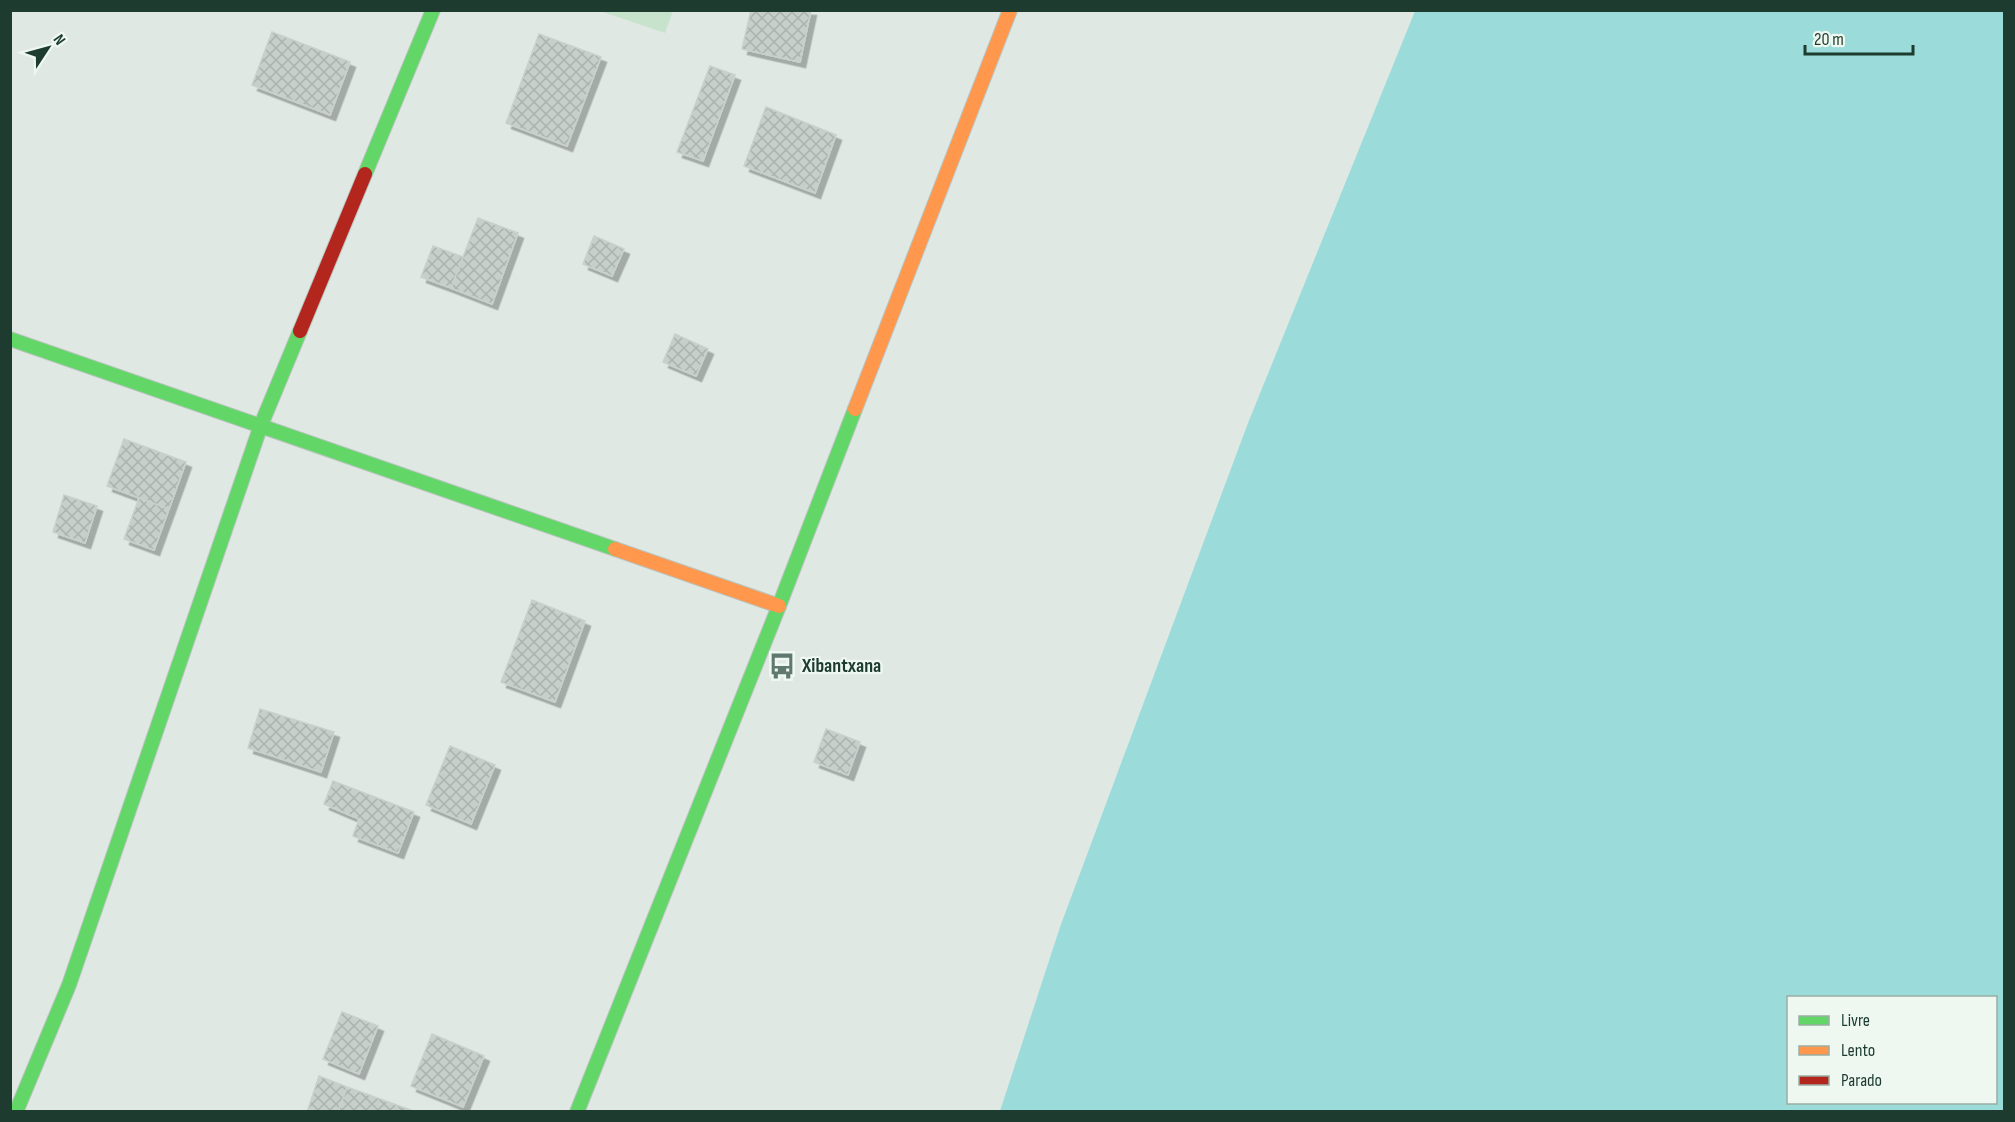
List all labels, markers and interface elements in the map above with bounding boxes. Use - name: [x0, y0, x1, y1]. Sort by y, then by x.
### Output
- north arrow: [18, 18, 78, 78]
- scale bar: [1805, 18, 1913, 56]
- text: 20 m: [1814, 29, 1844, 50]
- text: N: [49, 31, 69, 49]
- bus stop icon: Xibantxana: [767, 651, 797, 681]
- place label: Xibantxana: [801, 654, 881, 678]
- legend: [1787, 996, 1997, 1104]
- text: Livre: [1841, 1010, 1870, 1031]
- text: Lento: [1841, 1040, 1875, 1061]
- text: Parado: [1841, 1070, 1882, 1091]

